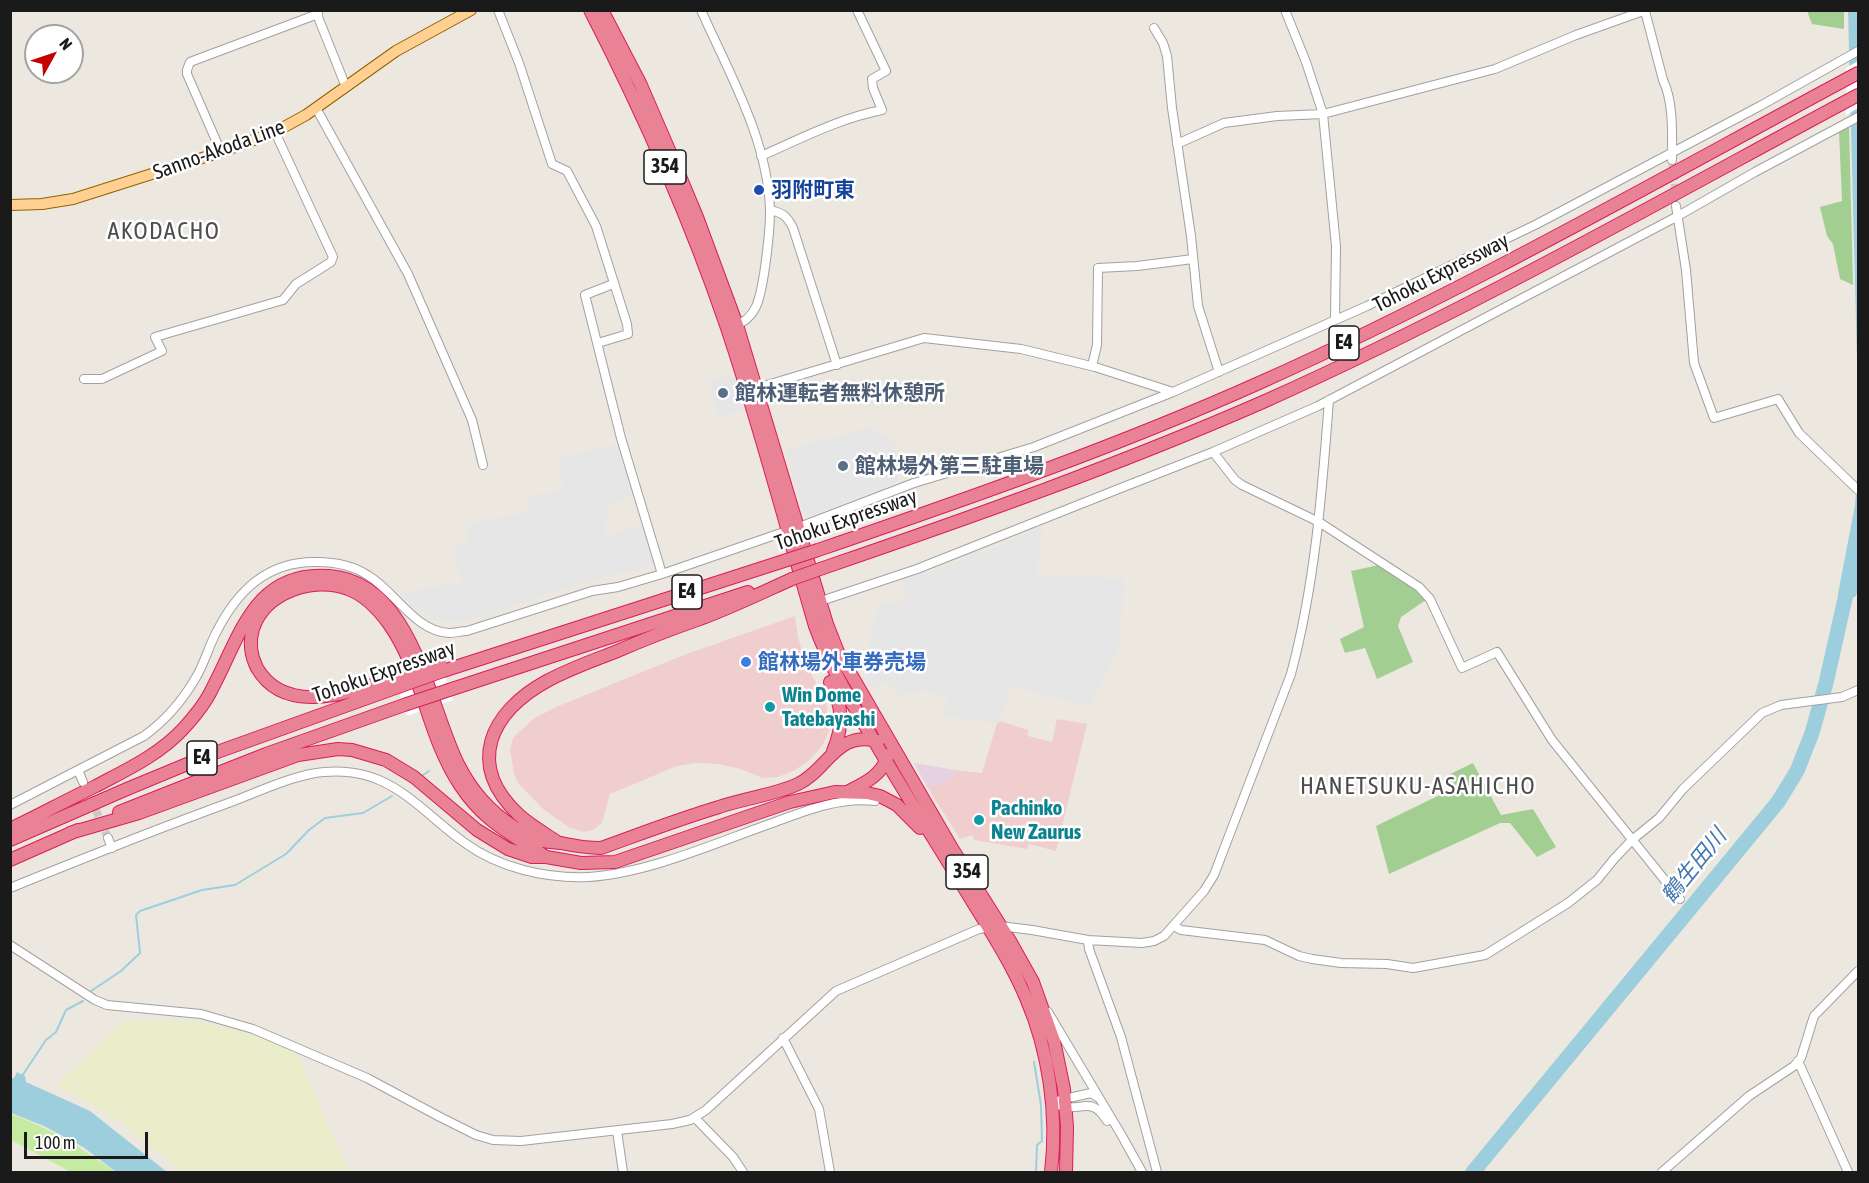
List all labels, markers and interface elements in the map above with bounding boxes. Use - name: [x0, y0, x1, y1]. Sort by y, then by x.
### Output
- north arrow: [24, 24, 84, 84]
- text: N: [56, 34, 76, 53]
- street label: Sanno-Akoda Line: [150, 115, 288, 185]
- road number: 354: [644, 150, 686, 184]
- place label: 羽附町東: [771, 177, 855, 203]
- marker: 羽附町東: [752, 183, 766, 197]
- district label: AKODACHO: [108, 217, 220, 245]
- street label: Tohoku Expressway: [1369, 228, 1513, 318]
- road number: E4: [1329, 326, 1359, 360]
- place label: 館林運転者無料休憩所: [735, 380, 945, 406]
- marker: 館林運転者無料休憩所: [716, 386, 730, 400]
- place label: 館林場外第三駐車場: [855, 453, 1044, 479]
- marker: 館林場外第三駐車場: [836, 459, 850, 473]
- street label: Tohoku Expressway: [772, 484, 920, 556]
- road number: E4: [672, 575, 702, 609]
- street label: Tohoku Expressway: [310, 636, 458, 708]
- place label: 館林場外車券売場: [758, 649, 926, 675]
- marker: 館林場外車券売場: [739, 655, 753, 669]
- place label: Win Dome Tatebayashi: [782, 682, 875, 732]
- marker: Win Dome Tatebayashi: [763, 700, 777, 714]
- road number: E4: [187, 741, 217, 775]
- district label: HANETSUKU-ASAHICHO: [1300, 772, 1536, 800]
- place label: Pachinko New Zaurus: [991, 795, 1081, 845]
- marker: Pachinko New Zaurus: [972, 813, 986, 827]
- water label: 鶴生田川: [1656, 823, 1732, 909]
- road number: 354: [946, 855, 988, 889]
- scale bar: [27, 1120, 152, 1158]
- text: 100 m: [35, 1132, 76, 1153]

